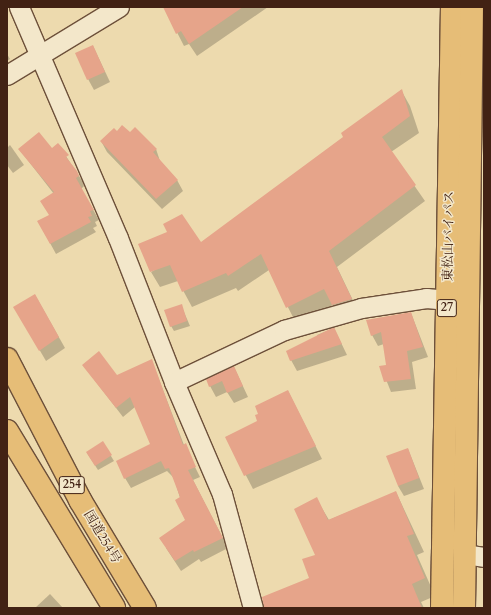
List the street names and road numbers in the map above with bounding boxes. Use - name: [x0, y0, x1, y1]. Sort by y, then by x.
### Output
- street label: 東松山バイパス: [440, 190, 458, 282]
- road number: 27: [436, 298, 458, 318]
- road number: 254: [58, 475, 86, 495]
- street label: 国道254号: [80, 508, 124, 566]

